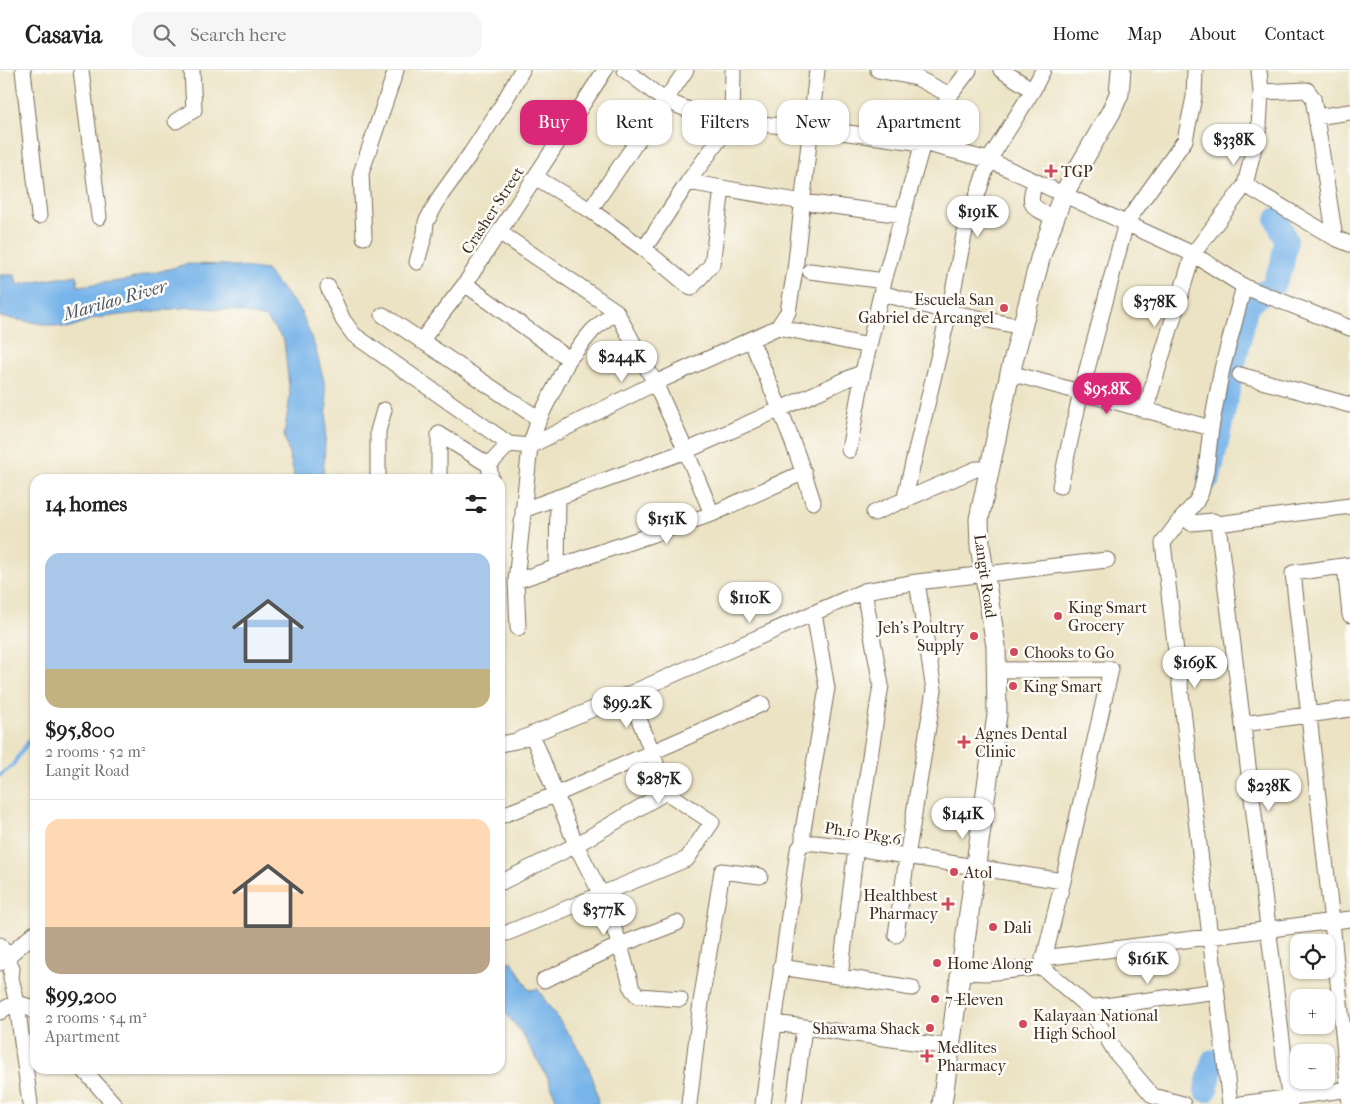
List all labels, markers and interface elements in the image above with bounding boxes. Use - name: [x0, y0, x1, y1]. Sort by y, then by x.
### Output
- search box: [132, 12, 482, 57]
- text: Casavia: [25, 21, 102, 49]
- icon: search: [150, 21, 178, 49]
- text: Search here: [190, 24, 286, 46]
- text: Home: [1052, 24, 1099, 45]
- text: Map: [1127, 24, 1162, 45]
- text: About: [1190, 24, 1236, 45]
- text: Contact: [1264, 24, 1325, 45]
- chip: Buy: [520, 100, 587, 145]
- chip: Rent: [597, 100, 672, 145]
- chip: Filters: [682, 100, 767, 145]
- chip: New: [777, 100, 849, 145]
- chip: Apartment: [859, 100, 979, 145]
- pin: $338K: [1199, 124, 1269, 166]
- text: $338K: [1213, 130, 1255, 149]
- place label: TGP: [1061, 162, 1093, 181]
- street label: Crasher Street: [457, 163, 528, 257]
- marker: TGP: [1045, 165, 1057, 177]
- pin: $191K: [943, 196, 1013, 238]
- text: $191K: [958, 202, 998, 221]
- water label: Marilao River: [59, 275, 171, 326]
- pin: $378K: [1120, 286, 1190, 328]
- place label: Escuela San Gabriel de Arcangel: [858, 290, 995, 327]
- text: $378K: [1134, 292, 1176, 311]
- marker: Escuela San Gabriel de Arcangel: [998, 302, 1010, 314]
- pin: $244K: [587, 340, 657, 383]
- text: $244K: [598, 347, 646, 366]
- pin: $95.8K: [1066, 372, 1148, 415]
- text: $95.8K: [1084, 379, 1130, 398]
- icon: filters: [462, 490, 490, 518]
- text: 14 homes: [45, 492, 127, 516]
- pin: $151K: [632, 502, 702, 545]
- text: $151K: [648, 509, 686, 528]
- street label: Langit Road: [970, 533, 1001, 619]
- pin: $110K: [715, 582, 785, 624]
- icon: home: [223, 586, 313, 676]
- text: $110K: [730, 588, 770, 607]
- place label: King Smart Grocery: [1068, 598, 1147, 635]
- marker: King Smart Grocery: [1052, 610, 1064, 622]
- place label: Jeh's Poultry Supply: [875, 618, 964, 655]
- marker: Jeh's Poultry Supply: [968, 630, 980, 642]
- place label: Chooks to Go: [1024, 643, 1114, 662]
- marker: Chooks to Go: [1008, 646, 1020, 658]
- pin: $169K: [1160, 646, 1230, 689]
- text: $169K: [1173, 653, 1217, 672]
- place label: King Smart: [1023, 677, 1102, 696]
- marker: King Smart: [1007, 680, 1019, 692]
- pin: $99.2K: [586, 686, 668, 729]
- text: $99.2K: [603, 693, 651, 712]
- text: $95,800: [45, 718, 115, 742]
- place label: Agnes Dental Clinic: [974, 724, 1068, 761]
- marker: Agnes Dental Clinic: [957, 735, 971, 749]
- text: 2 rooms · 52 m²: [45, 742, 145, 761]
- text: Langit Road: [45, 761, 129, 780]
- pin: $287K: [624, 762, 694, 805]
- text: $287K: [637, 769, 681, 788]
- pin: $238K: [1234, 770, 1304, 812]
- text: $238K: [1247, 776, 1291, 795]
- pin: $141K: [928, 798, 998, 840]
- text: $141K: [942, 804, 984, 823]
- street label: Ph.10 Pkg.6: [823, 818, 903, 849]
- icon: home: [223, 851, 313, 941]
- place label: Atol: [963, 863, 993, 882]
- marker: Atol: [948, 866, 960, 878]
- place label: Healthbest Pharmacy: [863, 886, 938, 923]
- pin: $377K: [569, 894, 639, 936]
- marker: Healthbest Pharmacy: [942, 898, 954, 910]
- text: $377K: [583, 900, 625, 919]
- place label: Dali: [1003, 918, 1032, 937]
- marker: Dali: [987, 921, 999, 933]
- map controls: [1290, 934, 1335, 1089]
- button: locate: [1290, 934, 1335, 979]
- pin: $161K: [1113, 942, 1183, 985]
- text: $161K: [1128, 949, 1168, 968]
- place label: Home Along: [947, 954, 1033, 973]
- marker: Home Along: [931, 957, 943, 969]
- text: $99,200: [45, 984, 117, 1008]
- button: +: [1290, 989, 1335, 1034]
- place label: 7-Eleven: [945, 990, 1004, 1009]
- marker: 7-Eleven: [929, 993, 941, 1005]
- place label: Kalayaan National High School: [1033, 1006, 1159, 1043]
- text: 2 rooms · 54 m²: [45, 1008, 146, 1027]
- marker: Kalayaan National High School: [1017, 1018, 1029, 1030]
- place label: Shawama Shack: [813, 1019, 921, 1038]
- marker: Shawama Shack: [924, 1022, 936, 1034]
- text: Apartment: [45, 1027, 120, 1046]
- place label: Medlites Pharmacy: [937, 1038, 1007, 1075]
- button: −: [1290, 1044, 1335, 1089]
- marker: Medlites Pharmacy: [921, 1050, 933, 1062]

